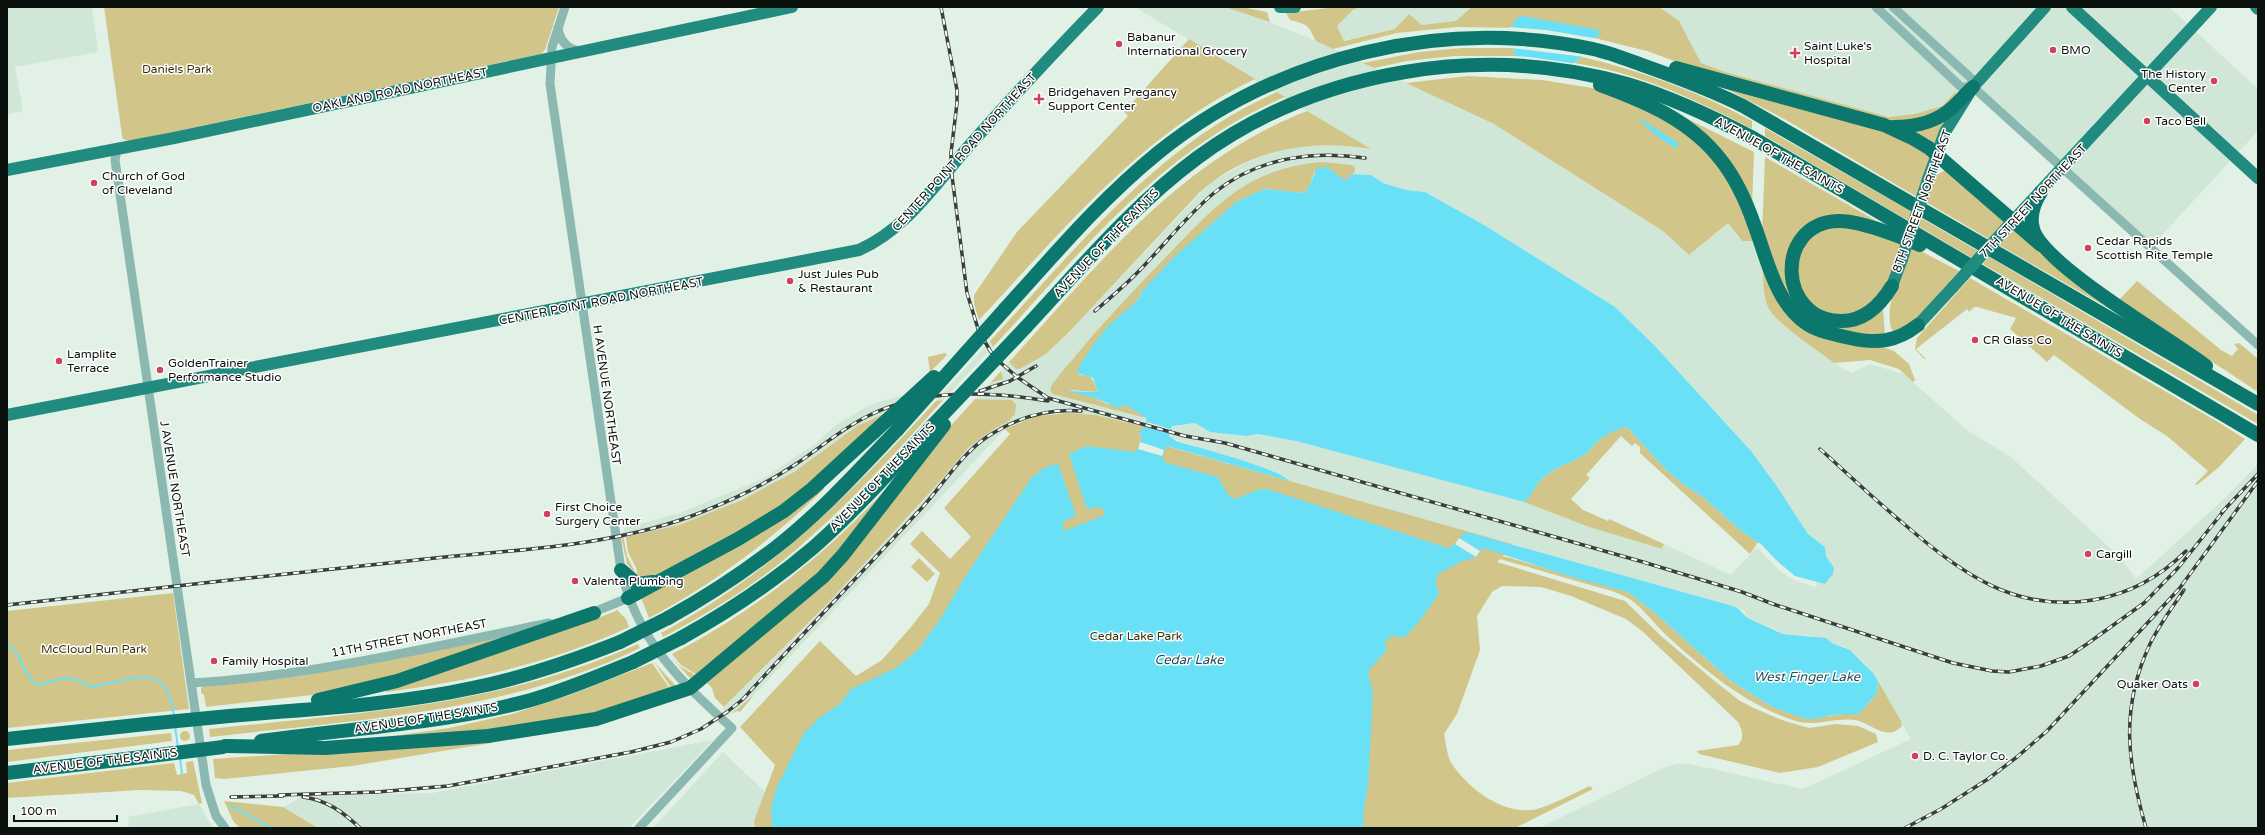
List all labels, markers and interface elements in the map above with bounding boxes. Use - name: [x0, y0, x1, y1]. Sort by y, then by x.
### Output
- place label: Babanur International Grocery: [1127, 30, 1248, 58]
- marker: Babanur International Grocery: [1114, 39, 1124, 49]
- place label: Saint Luke's Hospital: [1804, 39, 1872, 67]
- place label: BMO: [2061, 43, 2091, 57]
- marker: BMO: [2048, 45, 2058, 55]
- marker: Saint Luke's Hospital: [1789, 47, 1801, 59]
- park label: Daniels Park: [142, 62, 213, 76]
- street label: OAKLAND ROAD NORTHEAST: [311, 64, 489, 115]
- place label: The History Center: [2141, 67, 2207, 95]
- street label: CENTER POINT ROAD NORTHEAST: [889, 70, 1039, 234]
- marker: The History Center: [2209, 76, 2219, 86]
- place label: Bridgehaven Pregancy Support Center: [1048, 85, 1177, 113]
- marker: Bridgehaven Pregancy Support Center: [1033, 93, 1045, 105]
- street label: AVENUE OF THE SAINTS: [1712, 114, 1846, 196]
- place label: Taco Bell: [2155, 114, 2206, 128]
- marker: Taco Bell: [2142, 116, 2152, 126]
- street label: 8TH STREET NORTHEAST: [1890, 127, 1955, 274]
- street label: 7TH STREET NORTHEAST: [1976, 141, 2090, 261]
- place label: Church of God of Cleveland: [102, 169, 185, 197]
- marker: Church of God of Cleveland: [89, 178, 99, 188]
- street label: AVENUE OF THE SAINTS: [1050, 186, 1162, 300]
- place label: Cedar Rapids Scottish Rite Temple: [2096, 234, 2213, 262]
- marker: Cedar Rapids Scottish Rite Temple: [2083, 243, 2093, 253]
- place label: Just Jules Pub & Restaurant: [798, 267, 879, 295]
- street label: CENTER POINT ROAD NORTHEAST: [498, 274, 705, 328]
- street label: AVENUE OF THE SAINTS: [1993, 274, 2125, 360]
- marker: Just Jules Pub & Restaurant: [785, 276, 795, 286]
- street label: H AVENUE NORTHEAST: [590, 324, 624, 467]
- place label: CR Glass Co: [1983, 333, 2052, 347]
- marker: CR Glass Co: [1970, 335, 1980, 345]
- place label: Lamplite Terrace: [67, 347, 117, 375]
- marker: Lamplite Terrace: [54, 356, 64, 366]
- place label: GoldenTrainer Performance Studio: [168, 356, 282, 384]
- marker: GoldenTrainer Performance Studio: [155, 365, 165, 375]
- street label: J AVENUE NORTHEAST: [157, 420, 193, 559]
- street label: AVENUE OF THE SAINTS: [826, 420, 938, 534]
- place label: First Choice Surgery Center: [555, 500, 641, 528]
- marker: First Choice Surgery Center: [542, 509, 552, 519]
- place label: Cargill: [2096, 547, 2132, 561]
- marker: Cargill: [2083, 549, 2093, 559]
- place label: Valenta Plumbing: [583, 574, 684, 588]
- marker: Valenta Plumbing: [570, 576, 580, 586]
- street label: 11TH STREET NORTHEAST: [330, 616, 489, 660]
- park label: Cedar Lake Park: [1090, 629, 1183, 643]
- park label: McCloud Run Park: [41, 642, 148, 656]
- water label: Cedar Lake: [1154, 652, 1224, 668]
- place label: Family Hospital: [222, 654, 309, 668]
- marker: Family Hospital: [209, 656, 219, 666]
- water label: West Finger Lake: [1754, 669, 1861, 685]
- place label: Quaker Oats: [2117, 677, 2188, 691]
- marker: Quaker Oats: [2191, 679, 2201, 689]
- street label: AVENUE OF THE SAINTS: [353, 700, 499, 736]
- street label: AVENUE OF THE SAINTS: [32, 745, 178, 777]
- place label: D. C. Taylor Co.: [1923, 749, 2008, 763]
- marker: D. C. Taylor Co.: [1910, 751, 1920, 761]
- scale bar: [14, 797, 117, 823]
- text: 100 m: [20, 804, 57, 818]

